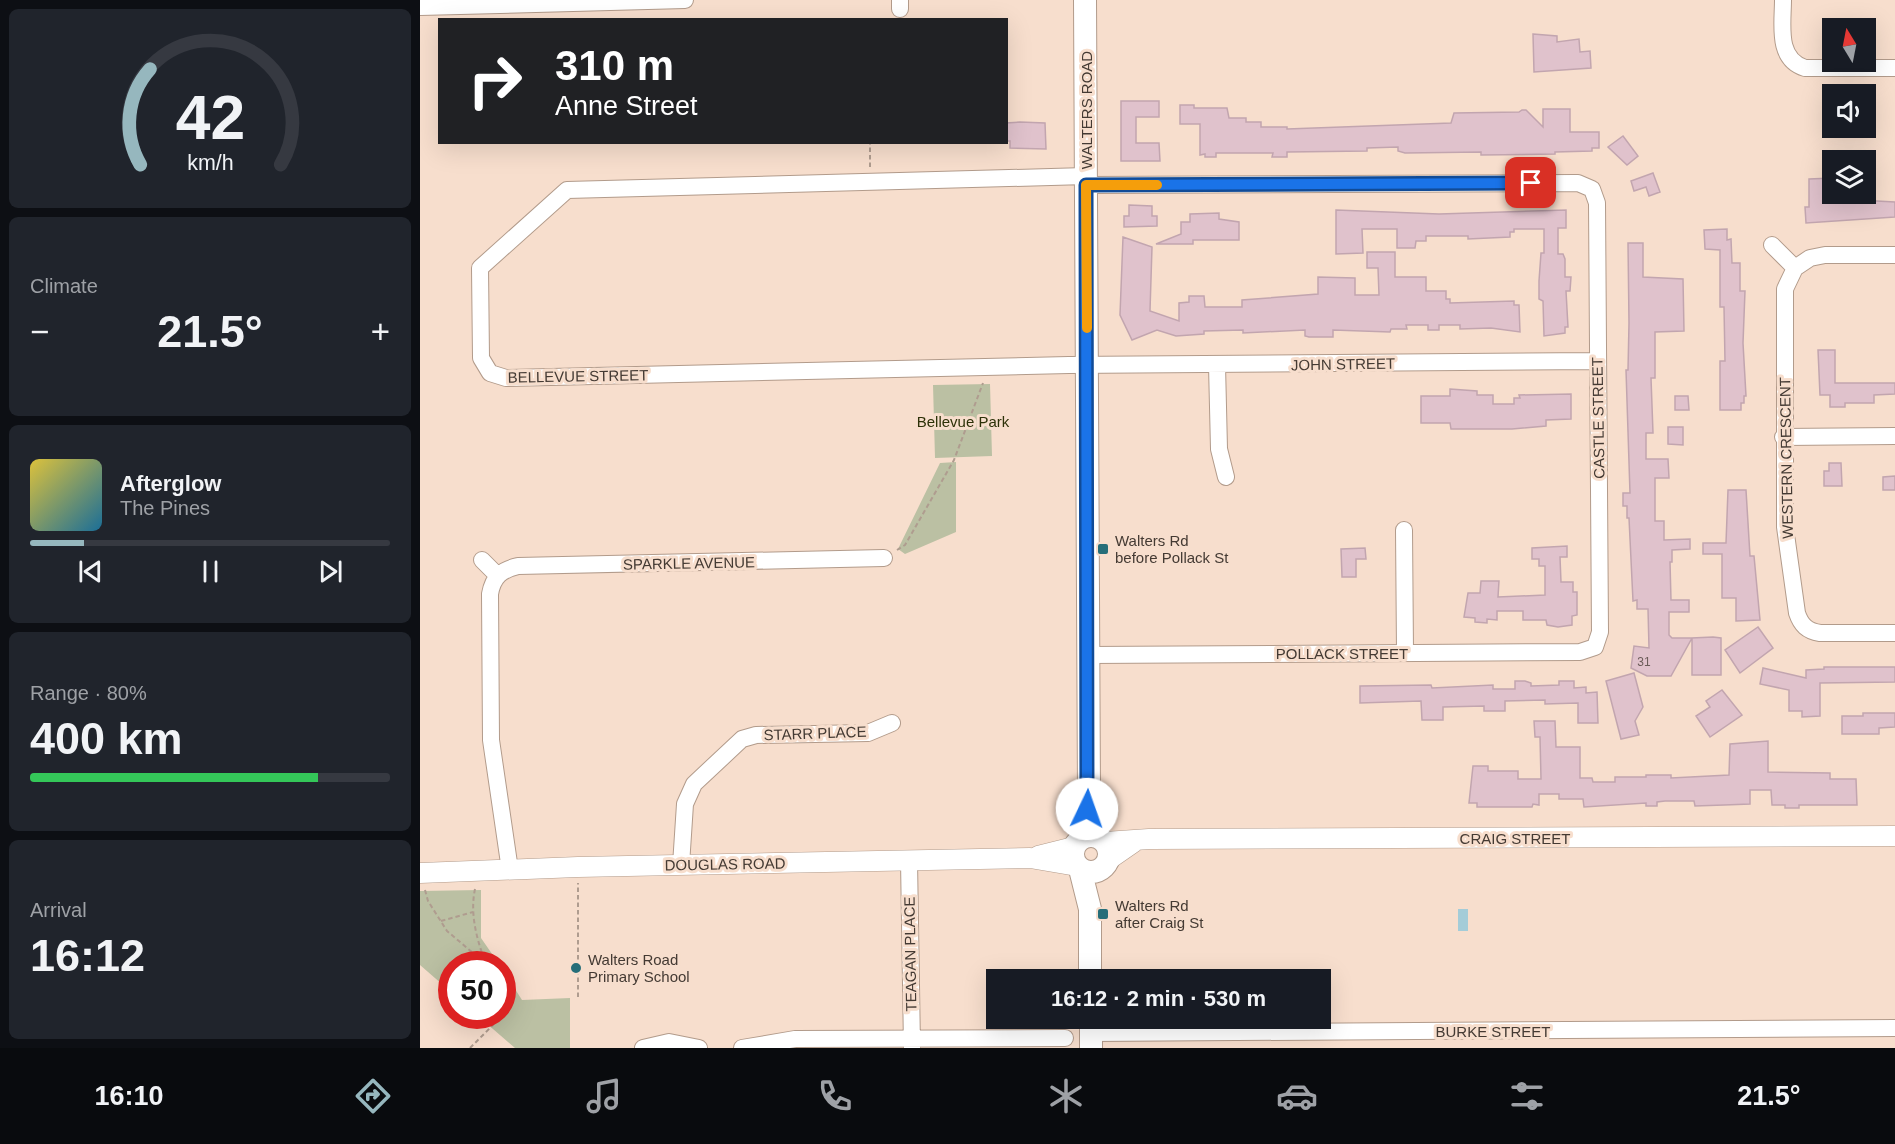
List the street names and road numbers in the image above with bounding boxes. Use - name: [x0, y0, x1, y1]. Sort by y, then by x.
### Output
- street label: WALTERS ROAD: [1078, 51, 1095, 169]
- street label: JOHN STREET: [1291, 355, 1395, 373]
- street label: CASTLE STREET: [1588, 357, 1608, 479]
- street label: BELLEVUE STREET: [507, 366, 649, 386]
- street label: WESTERN CRESCENT: [1776, 377, 1796, 539]
- street label: SPARKLE AVENUE: [623, 553, 755, 573]
- street label: POLLACK STREET: [1276, 645, 1408, 662]
- street label: STARR PLACE: [763, 723, 867, 743]
- street label: CRAIG STREET: [1460, 830, 1570, 847]
- street label: DOUGLAS ROAD: [664, 854, 786, 874]
- street label: TEAGAN PLACE: [900, 896, 920, 1012]
- street label: BURKE STREET: [1435, 1023, 1551, 1040]

